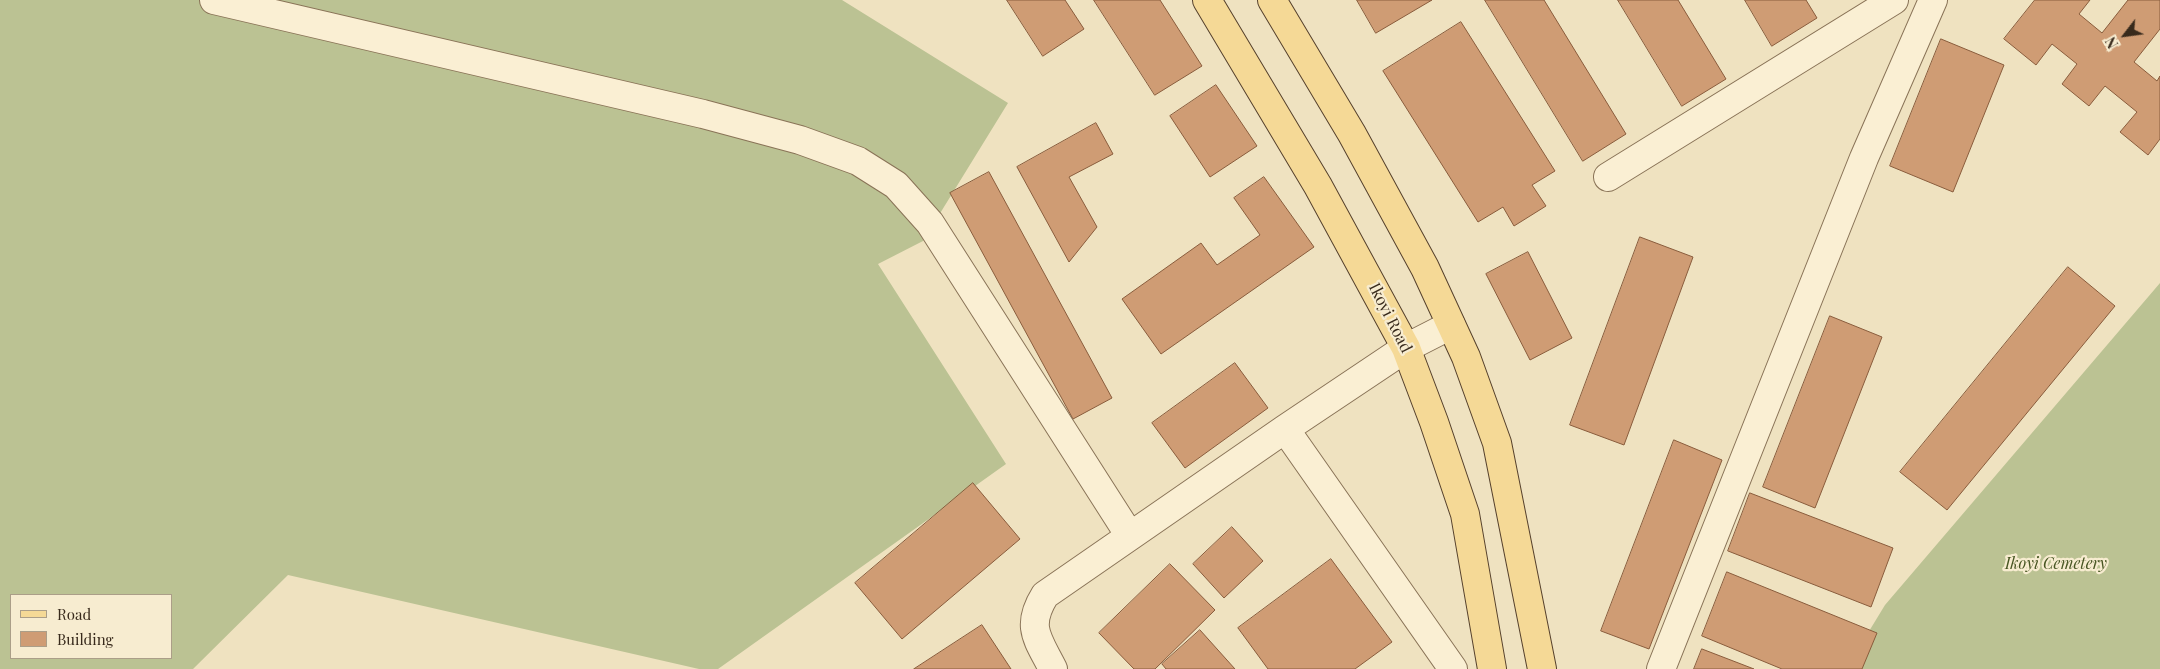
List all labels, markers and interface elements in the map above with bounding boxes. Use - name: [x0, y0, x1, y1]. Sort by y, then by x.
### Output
- north arrow: [2100, 10, 2150, 60]
- text: N: [2101, 34, 2122, 52]
- street label: Ikoyi Road: [1364, 280, 1416, 356]
- park label: Ikoyi Cemetery: [2005, 554, 2107, 574]
- legend: [10, 594, 172, 659]
- text: Road: [57, 604, 91, 624]
- text: Building: [57, 629, 113, 649]

